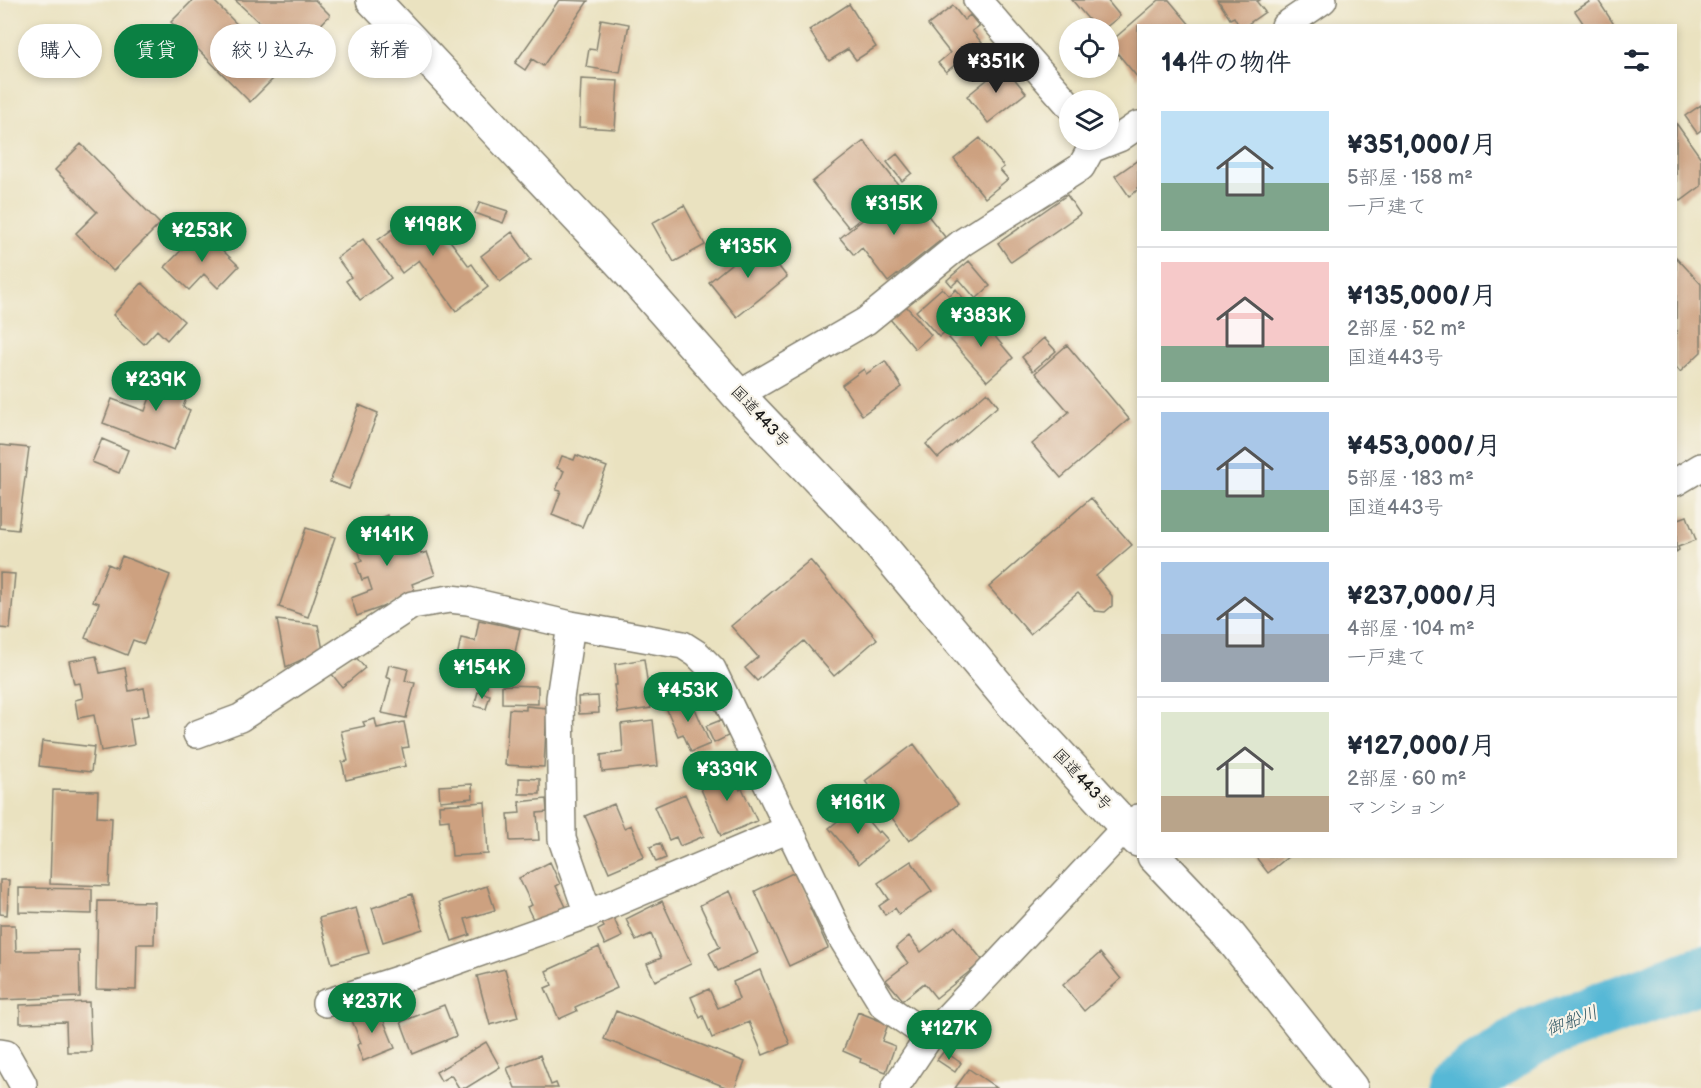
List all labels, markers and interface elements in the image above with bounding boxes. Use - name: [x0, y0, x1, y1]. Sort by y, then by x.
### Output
- map controls: [1059, 18, 1119, 150]
- button: locate: [1059, 18, 1119, 78]
- chip: 購入: [18, 24, 102, 78]
- chip: 賃貸: [114, 24, 198, 78]
- chip: 絞り込み: [210, 24, 336, 78]
- chip: 新着: [348, 24, 432, 78]
- pin: ¥351K: [954, 43, 1038, 94]
- icon: filters: [1620, 44, 1653, 77]
- text: 14件の物件: [1161, 48, 1291, 79]
- text: ¥351K: [967, 50, 1025, 74]
- button: layers: [1059, 90, 1119, 150]
- text: ¥351,000/月: [1347, 130, 1497, 161]
- icon: home: [1209, 135, 1281, 207]
- text: 5部屋 · 158 m²: [1347, 166, 1473, 190]
- pin: ¥315K: [852, 185, 936, 236]
- text: ¥315K: [865, 192, 923, 216]
- text: 一戸建て: [1347, 195, 1427, 219]
- pin: ¥198K: [391, 206, 475, 257]
- pin: ¥253K: [160, 212, 244, 263]
- text: ¥198K: [404, 213, 462, 237]
- text: ¥253K: [171, 219, 233, 243]
- pin: ¥135K: [706, 228, 790, 279]
- text: ¥135K: [719, 235, 777, 259]
- text: ¥135,000/月: [1347, 281, 1497, 312]
- icon: home: [1209, 286, 1281, 358]
- pin: ¥383K: [939, 297, 1023, 348]
- text: ¥383K: [950, 304, 1012, 328]
- text: 2部屋 · 52 m²: [1347, 317, 1466, 341]
- text: 国道443号: [1347, 346, 1444, 370]
- pin: ¥239K: [114, 361, 198, 412]
- text: ¥239K: [126, 368, 186, 392]
- street label: 国道443号: [727, 382, 793, 452]
- text: ¥453,000/月: [1347, 431, 1501, 462]
- icon: home: [1209, 436, 1281, 508]
- text: 5部屋 · 183 m²: [1347, 467, 1474, 491]
- text: 国道443号: [1347, 496, 1444, 520]
- pin: ¥141K: [345, 516, 429, 567]
- text: ¥141K: [360, 523, 414, 547]
- text: ¥237,000/月: [1347, 581, 1500, 612]
- icon: home: [1209, 586, 1281, 658]
- text: 4部屋 · 104 m²: [1347, 617, 1475, 641]
- text: 一戸建て: [1347, 646, 1427, 670]
- pin: ¥154K: [440, 649, 524, 700]
- text: ¥154K: [453, 656, 511, 680]
- pin: ¥453K: [646, 672, 730, 723]
- text: ¥453K: [658, 679, 718, 703]
- text: ¥127,000/月: [1347, 731, 1496, 762]
- icon: home: [1209, 736, 1281, 808]
- street label: 国道443号: [1049, 745, 1115, 815]
- pin: ¥339K: [685, 751, 769, 802]
- text: ¥339K: [697, 758, 757, 782]
- text: 2部屋 · 60 m²: [1347, 767, 1466, 791]
- pin: ¥161K: [816, 784, 900, 835]
- text: ¥161K: [831, 791, 885, 815]
- text: マンション: [1347, 796, 1446, 820]
- pin: ¥237K: [330, 983, 414, 1034]
- text: ¥237K: [342, 990, 402, 1014]
- water label: 御船川: [1543, 1002, 1601, 1040]
- pin: ¥127K: [907, 1010, 991, 1061]
- text: ¥127K: [921, 1017, 977, 1041]

